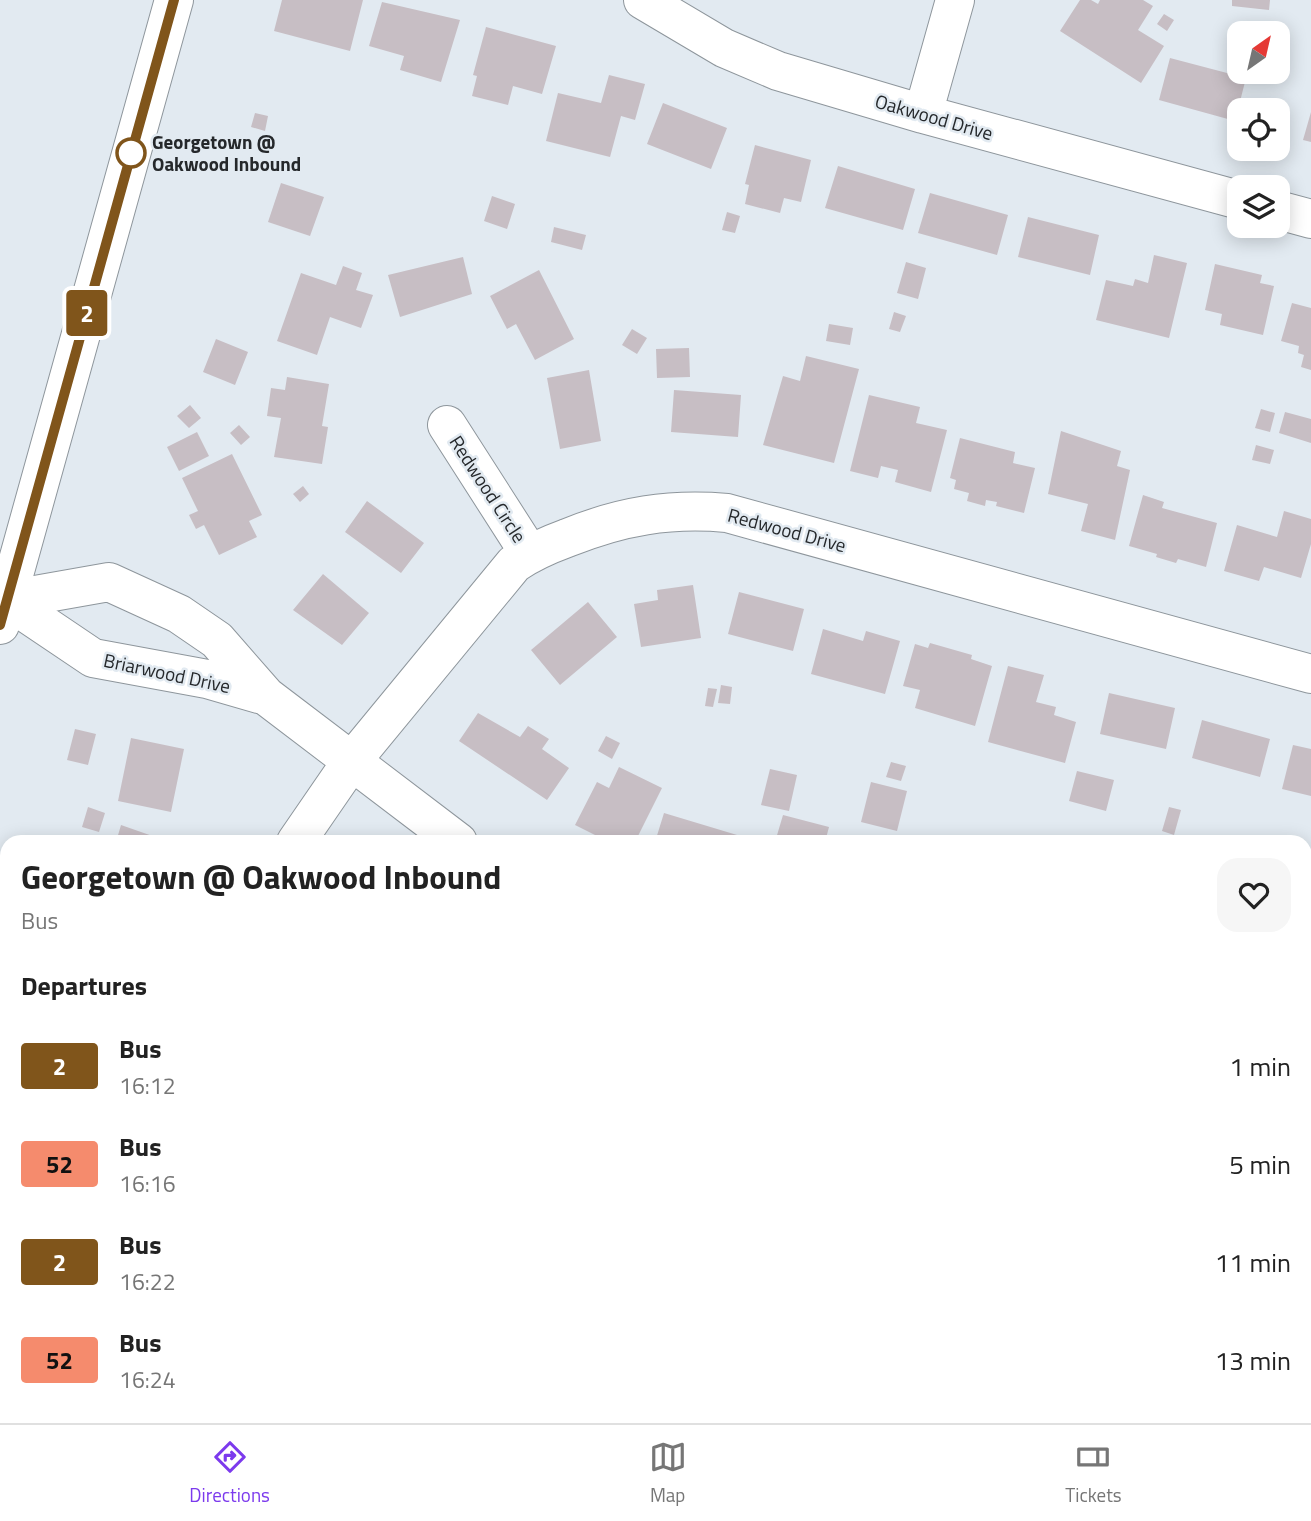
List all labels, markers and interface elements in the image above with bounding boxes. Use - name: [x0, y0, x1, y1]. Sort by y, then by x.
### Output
- north arrow: [1227, 21, 1290, 84]
- map controls: [1227, 21, 1290, 238]
- street label: Oakwood Drive: [872, 86, 996, 147]
- button: locate: [1227, 98, 1290, 161]
- place label: Georgetown @ Oakwood Inbound: [152, 127, 301, 178]
- marker: Georgetown @ Oakwood Inbound: [116, 138, 146, 168]
- button: layers: [1227, 175, 1290, 238]
- line badge: 2: [64, 290, 110, 336]
- text: 2: [80, 295, 94, 331]
- street label: Redwood Circle: [443, 429, 534, 548]
- street label: Redwood Drive: [725, 500, 850, 559]
- street label: Briarwood Drive: [101, 645, 233, 700]
- text: Georgetown @ Oakwood Inbound: [21, 852, 501, 902]
- button: heart: [1217, 858, 1291, 932]
- text: Bus: [21, 903, 58, 938]
- text: Departures: [21, 966, 147, 1005]
- text: Bus: [119, 1029, 161, 1068]
- text: 1 min: [1229, 1047, 1291, 1086]
- text: 2: [53, 1048, 66, 1084]
- text: 16:12: [119, 1068, 176, 1103]
- text: Bus: [119, 1127, 161, 1166]
- text: 5 min: [1229, 1145, 1291, 1184]
- text: 52: [46, 1146, 73, 1182]
- text: 16:16: [119, 1166, 176, 1201]
- text: Bus: [119, 1225, 161, 1264]
- text: 11 min: [1215, 1243, 1291, 1282]
- text: 2: [53, 1244, 66, 1280]
- text: 16:22: [119, 1264, 176, 1299]
- text: Bus: [119, 1323, 161, 1362]
- text: 13 min: [1215, 1341, 1291, 1380]
- text: 52: [46, 1342, 73, 1378]
- text: 16:24: [119, 1362, 176, 1397]
- tab: Directions: [189, 1438, 270, 1509]
- tab: Map: [649, 1438, 687, 1509]
- tab: Tickets: [1065, 1438, 1122, 1509]

